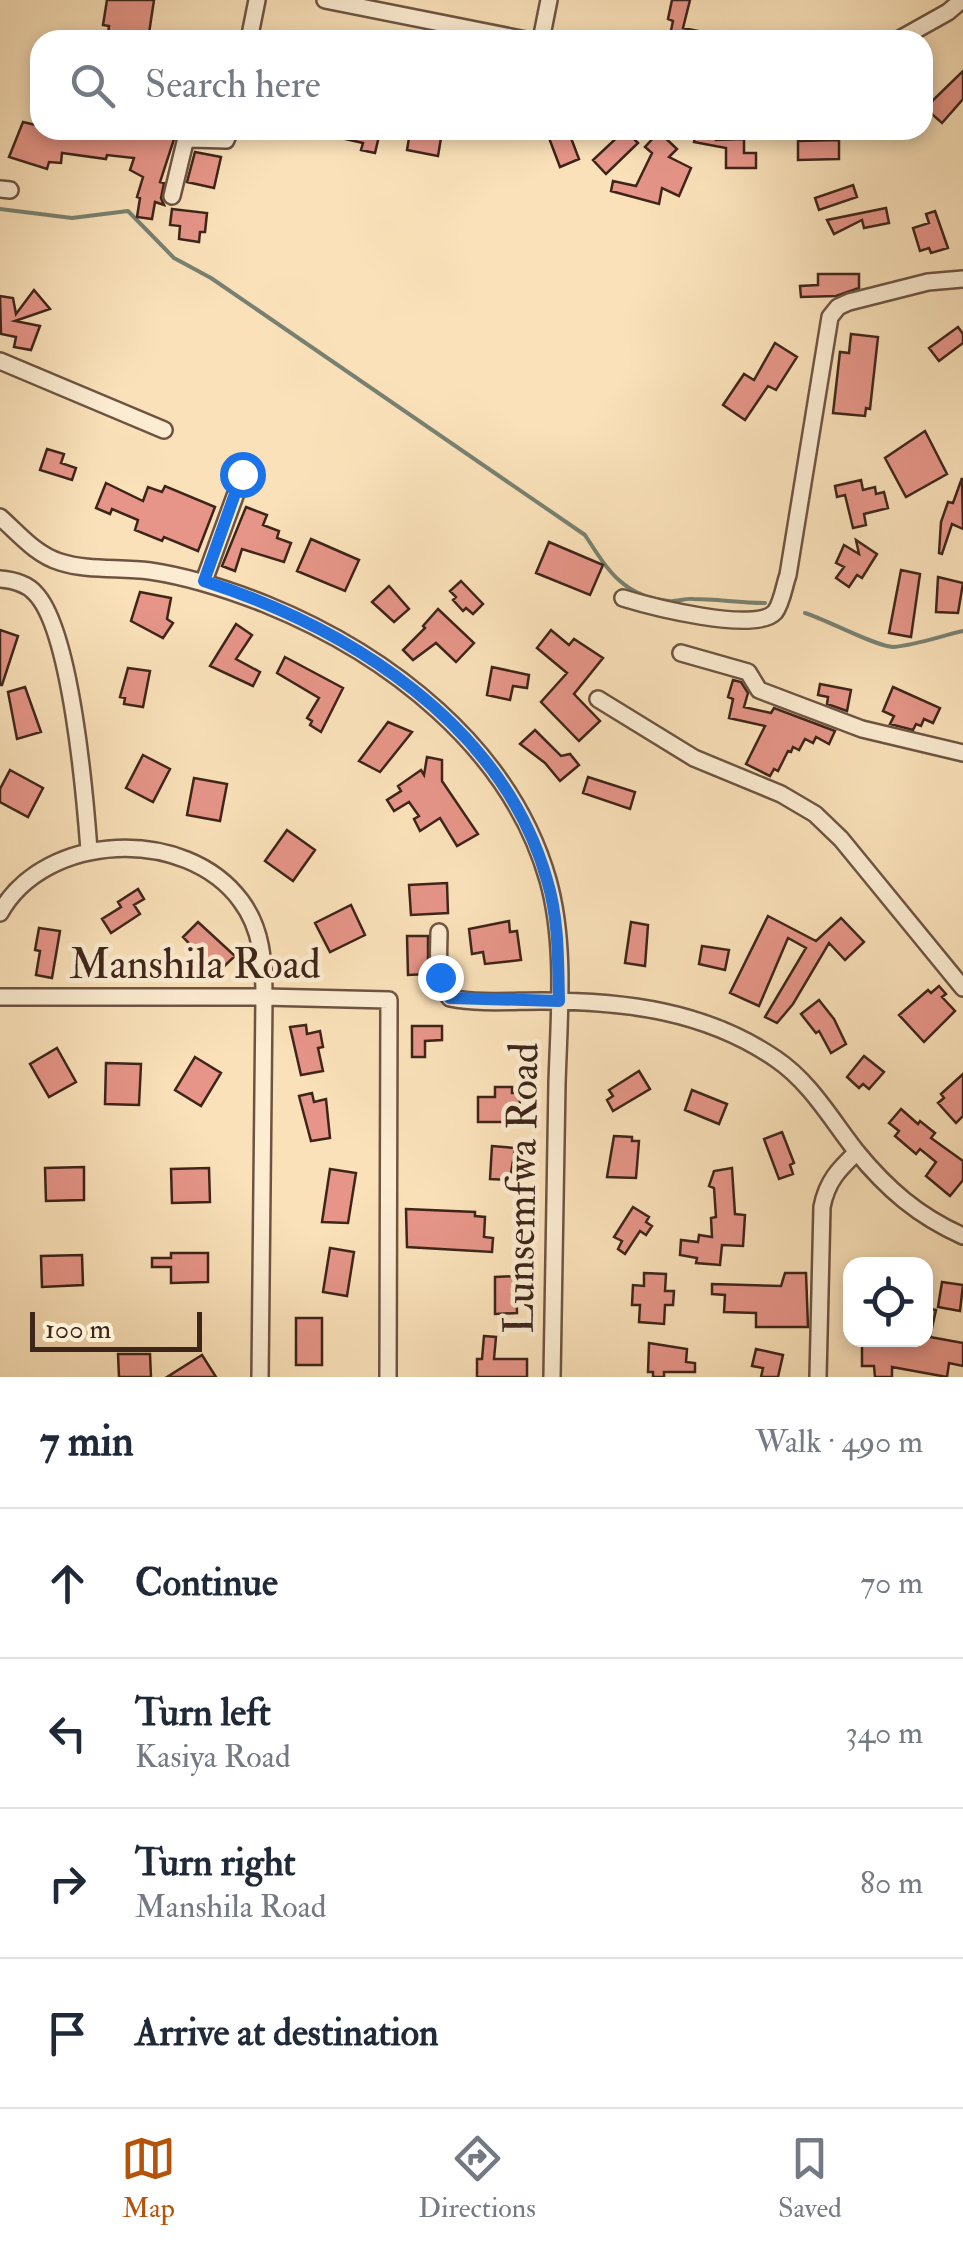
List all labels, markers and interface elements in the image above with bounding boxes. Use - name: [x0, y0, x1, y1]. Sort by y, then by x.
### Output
- search box: [30, 30, 933, 140]
- icon: search: [65, 58, 120, 113]
- text: Search here: [145, 61, 321, 109]
- route start: [220, 452, 266, 498]
- street label: Manshila Road: [69, 939, 321, 991]
- route end: [418, 955, 464, 1001]
- street label: Lunsemfwa Road: [493, 1041, 551, 1334]
- map controls: [843, 1257, 933, 1347]
- button: locate: [843, 1257, 933, 1347]
- scale bar: [30, 1307, 202, 1352]
- text: 100 m: [45, 1312, 111, 1347]
- text: 7 min: [40, 1416, 134, 1468]
- text: Walk · 490 m: [755, 1422, 923, 1462]
- icon: ahead: [40, 1556, 95, 1611]
- text: Continue: [135, 1559, 278, 1607]
- text: 70 m: [860, 1563, 923, 1603]
- text: Turn left: [135, 1689, 271, 1737]
- icon: left: [40, 1706, 95, 1761]
- text: 340 m: [846, 1713, 923, 1753]
- text: Kasiya Road: [135, 1737, 291, 1777]
- text: Turn right: [135, 1839, 296, 1887]
- icon: right: [40, 1856, 95, 1911]
- text: 80 m: [860, 1863, 923, 1903]
- text: Manshila Road: [135, 1887, 327, 1927]
- icon: arrive: [40, 2006, 95, 2061]
- text: Arrive at destination: [135, 2009, 439, 2057]
- tab: Map: [121, 2131, 176, 2226]
- tab: Directions: [418, 2131, 536, 2226]
- tab: Saved: [778, 2131, 842, 2226]

